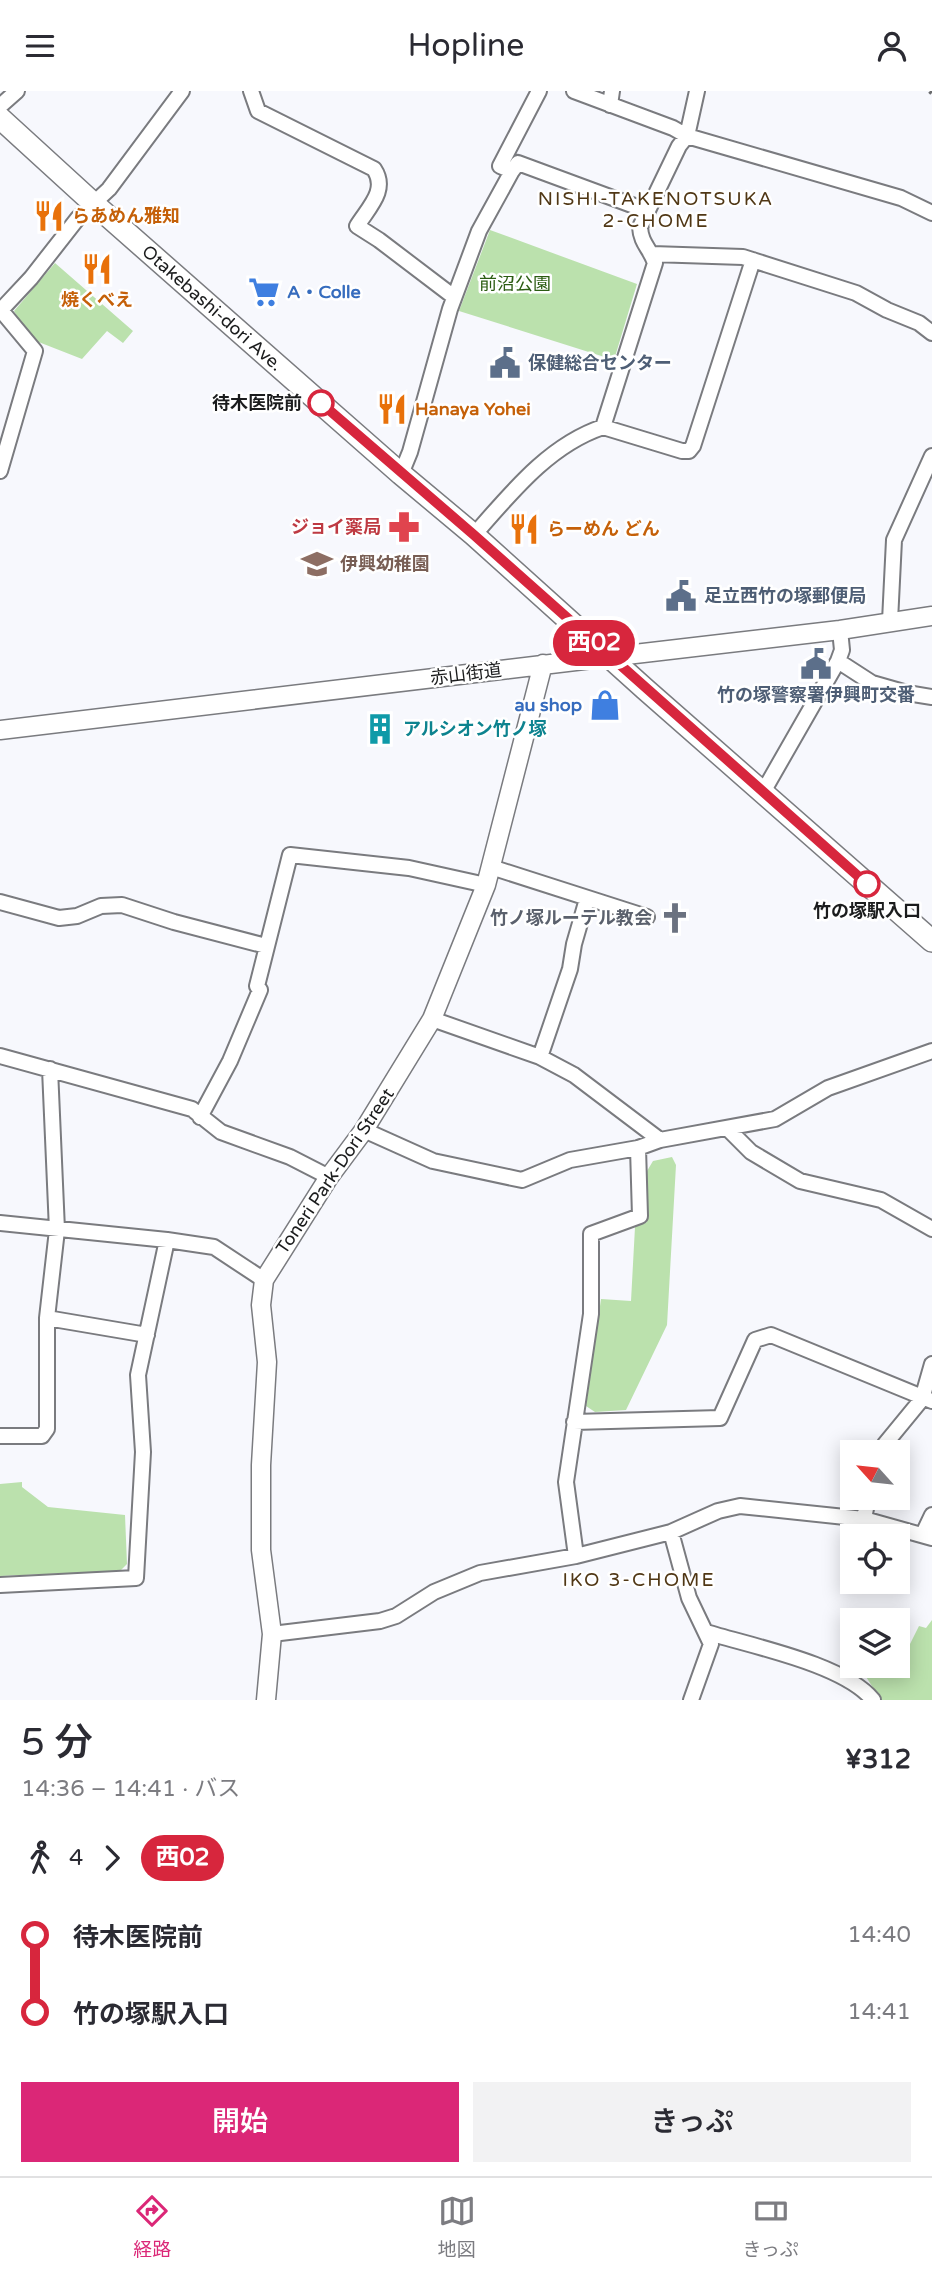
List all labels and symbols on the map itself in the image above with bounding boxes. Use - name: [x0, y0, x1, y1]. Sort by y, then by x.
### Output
- district label: NISHI-TAKENOTSUKA 2-CHOME: [538, 188, 774, 232]
- restaurant icon: らあめん雅知: [32, 199, 66, 233]
- place label: らあめん雅知: [72, 205, 180, 227]
- street label: Otakebashi-dori Ave.: [138, 240, 287, 376]
- restaurant icon: 焼くべえ: [80, 252, 114, 286]
- park label: 前沼公園: [479, 273, 551, 295]
- supermarket icon: A・Colle: [247, 275, 281, 309]
- place label: A・Colle: [287, 281, 361, 303]
- place label: 焼くべえ: [61, 289, 133, 311]
- public building icon: 保健総合センター: [488, 346, 522, 380]
- place label: 保健総合センター: [528, 352, 672, 374]
- marker: 待木医院前: [308, 390, 334, 416]
- place label: 待木医院前: [212, 392, 302, 414]
- restaurant icon: Hanaya Yohei: [375, 392, 409, 426]
- place label: Hanaya Yohei: [415, 398, 531, 420]
- pharmacy icon: ジョイ薬局: [387, 510, 421, 544]
- restaurant icon: らーめん どん: [507, 512, 541, 546]
- place label: ジョイ薬局: [291, 516, 381, 538]
- place label: らーめん どん: [547, 518, 660, 540]
- school or university icon: 伊興幼稚園: [300, 547, 334, 581]
- place label: 伊興幼稚園: [340, 553, 430, 575]
- public building icon: 足立西竹の塚郵便局: [664, 579, 698, 613]
- place label: 足立西竹の塚郵便局: [704, 585, 866, 607]
- line badge: 西02: [554, 620, 634, 666]
- public building icon: 竹の塚警察署伊興町交番: [799, 647, 833, 681]
- street label: 赤山街道: [429, 659, 503, 689]
- place label: 竹の塚警察署伊興町交番: [717, 684, 915, 706]
- shop icon: au shop: [588, 688, 622, 722]
- place label: au shop: [514, 694, 582, 716]
- building icon: アルシオン竹ノ塚: [363, 712, 397, 746]
- place label: アルシオン竹ノ塚: [403, 718, 547, 740]
- marker: 竹の塚駅入口: [854, 871, 880, 897]
- place label: 竹の塚駅入口: [813, 900, 921, 922]
- church icon: 竹ノ塚ルーテル教会: [658, 901, 692, 935]
- place label: 竹ノ塚ルーテル教会: [490, 907, 652, 929]
- street label: Toneri Park-Dori Street: [271, 1084, 399, 1258]
- north arrow: [840, 1440, 910, 1510]
- district label: IKO 3-CHOME: [562, 1569, 716, 1591]

